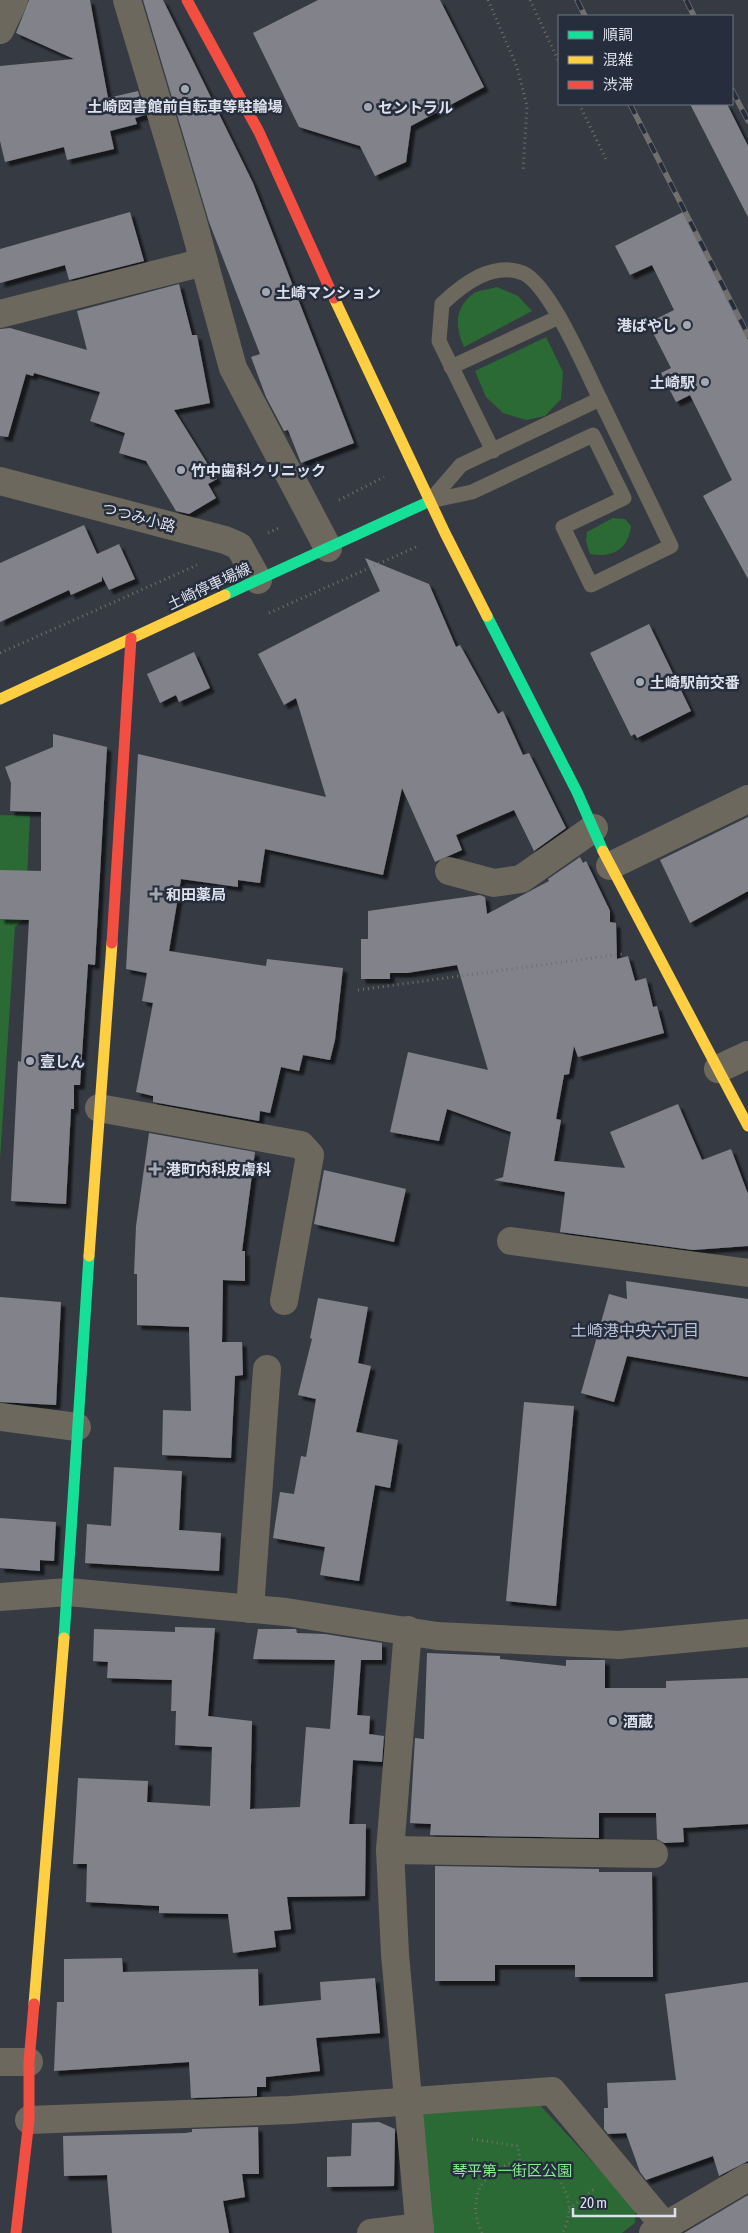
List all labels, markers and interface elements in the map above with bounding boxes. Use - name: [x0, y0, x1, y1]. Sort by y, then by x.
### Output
- legend: [558, 15, 733, 105]
- text: 順調: [603, 26, 633, 43]
- text: 混雑: [603, 51, 633, 68]
- text: 渋滞: [603, 76, 633, 93]
- marker: 土崎図書館前自転車等駐輪場: [179, 83, 191, 95]
- place label: 土崎図書館前自転車等駐輪場: [87, 98, 283, 115]
- place label: セントラル: [378, 99, 453, 116]
- marker: セントラル: [362, 101, 374, 113]
- place label: 土崎マンション: [276, 284, 381, 301]
- marker: 土崎マンション: [260, 286, 272, 298]
- place label: 港ばやし: [617, 317, 677, 334]
- marker: 港ばやし: [681, 319, 693, 331]
- place label: 土崎駅: [650, 374, 695, 391]
- marker: 土崎駅: [699, 376, 711, 388]
- place label: 竹中歯科クリニック: [191, 462, 326, 479]
- marker: 竹中歯科クリニック: [175, 464, 187, 476]
- street label: つつみ小路: [101, 499, 177, 535]
- street label: 土崎停車場線: [165, 559, 253, 613]
- place label: 土崎駅前交番: [650, 674, 740, 691]
- marker: 土崎駅前交番: [634, 676, 646, 688]
- place label: 和田薬局: [166, 886, 226, 903]
- marker: 和田薬局: [150, 888, 162, 900]
- place label: 壹しん: [40, 1053, 85, 1070]
- marker: 壹しん: [24, 1055, 36, 1067]
- place label: 港町内科皮膚科: [166, 1161, 271, 1178]
- marker: 港町内科皮膚科: [148, 1162, 162, 1176]
- district label: 土崎港中央六丁目: [571, 1321, 699, 1339]
- place label: 酒蔵: [623, 1713, 653, 1730]
- marker: 酒蔵: [607, 1715, 619, 1727]
- park label: 琴平第一街区公園: [452, 2162, 572, 2179]
- scale bar: [573, 2186, 676, 2218]
- text: 20 m: [580, 2194, 607, 2211]

